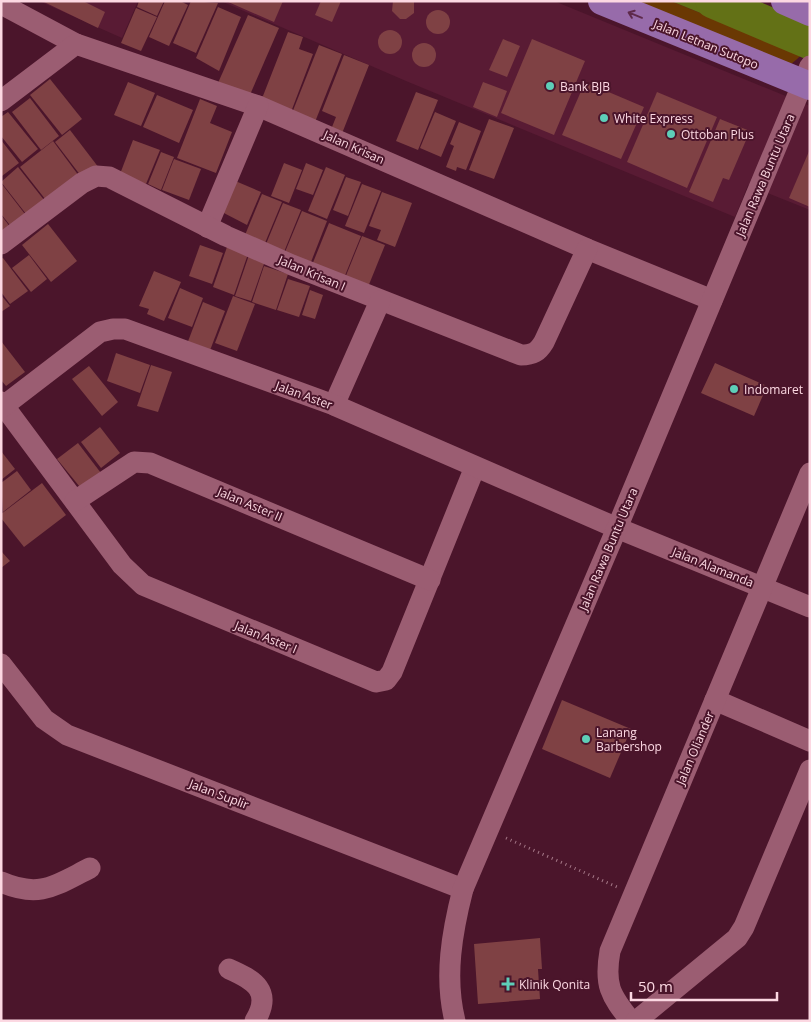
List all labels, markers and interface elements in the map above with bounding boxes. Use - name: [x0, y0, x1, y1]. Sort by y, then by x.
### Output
- one-way arrow: [628, 9, 643, 19]
- street label: Jalan Letnan Sutopo: [650, 15, 761, 73]
- place label: Bank BJB: [560, 78, 610, 95]
- marker: Bank BJB: [544, 80, 556, 92]
- place label: White Express: [614, 110, 693, 127]
- street label: Jalan Rawa Buntu Utara: [731, 111, 799, 240]
- marker: White Express: [598, 112, 610, 124]
- street label: Jalan Krisan: [320, 126, 387, 168]
- place label: Ottoban Plus: [681, 126, 754, 143]
- marker: Ottoban Plus: [665, 128, 677, 140]
- street label: Jalan Krisan I: [275, 251, 348, 295]
- street label: Jalan Aster: [272, 377, 335, 413]
- place label: Indomaret: [744, 381, 803, 398]
- marker: Indomaret: [728, 383, 740, 395]
- street label: Jalan Aster II: [214, 482, 285, 525]
- street label: Jalan Rawa Buntu Utara: [574, 485, 642, 614]
- street label: Jalan Alamanda: [669, 543, 756, 591]
- street label: Jalan Aster I: [231, 616, 300, 657]
- street label: Jalan Oliander: [671, 708, 718, 788]
- place label: Lanang Barbershop: [596, 724, 662, 755]
- marker: Lanang Barbershop: [580, 733, 592, 745]
- street label: Jalan Suplir: [186, 775, 251, 813]
- scale bar: [631, 970, 777, 1002]
- place label: Klinik Qonita: [519, 976, 590, 993]
- text: 50 m: [638, 976, 673, 996]
- marker: Klinik Qonita: [501, 977, 515, 991]

